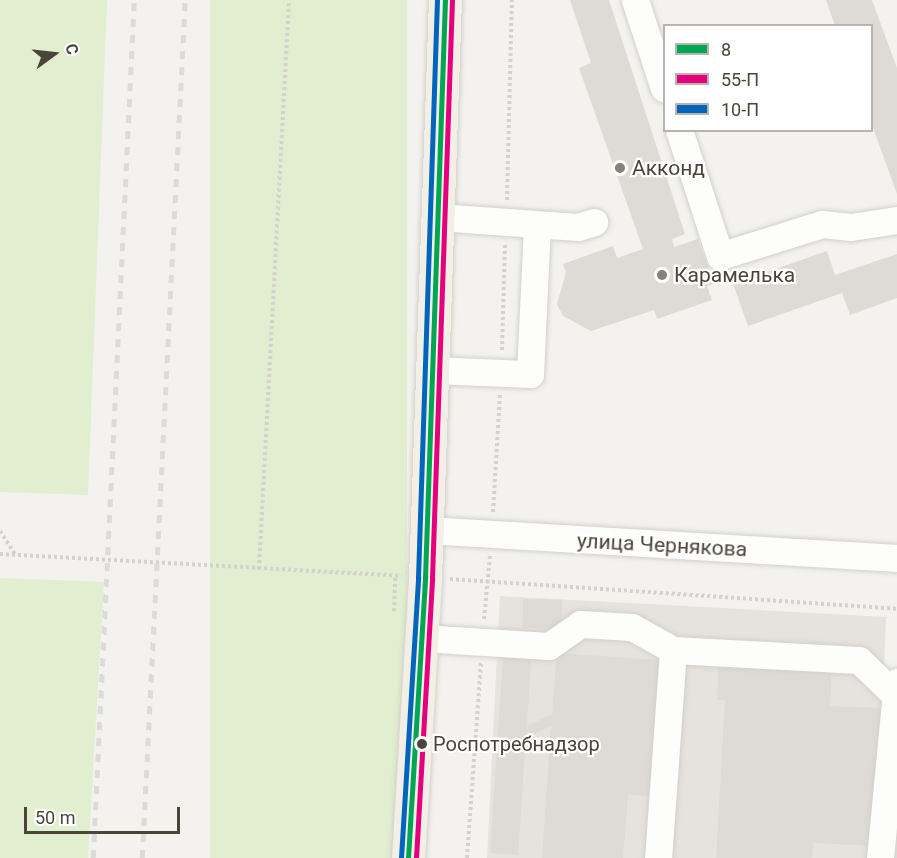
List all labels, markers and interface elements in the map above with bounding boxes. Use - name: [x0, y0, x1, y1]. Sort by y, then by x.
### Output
- north arrow: [24, 24, 84, 84]
- legend: [663, 24, 873, 132]
- text: 8: [721, 39, 731, 60]
- text: С: [61, 42, 82, 57]
- text: 55-П: [721, 69, 759, 90]
- text: 10-П: [721, 99, 759, 120]
- place label: Акконд: [632, 155, 705, 181]
- marker: Акконд: [613, 161, 627, 175]
- place label: Карамелька: [674, 262, 795, 288]
- marker: Карамелька: [655, 268, 669, 282]
- street label: улица Чернякова: [576, 528, 748, 562]
- place label: Роспотребнадзор: [433, 732, 600, 756]
- marker: Роспотребнадзор: [416, 738, 428, 750]
- scale bar: [27, 795, 183, 833]
- text: 50 m: [35, 807, 75, 828]

